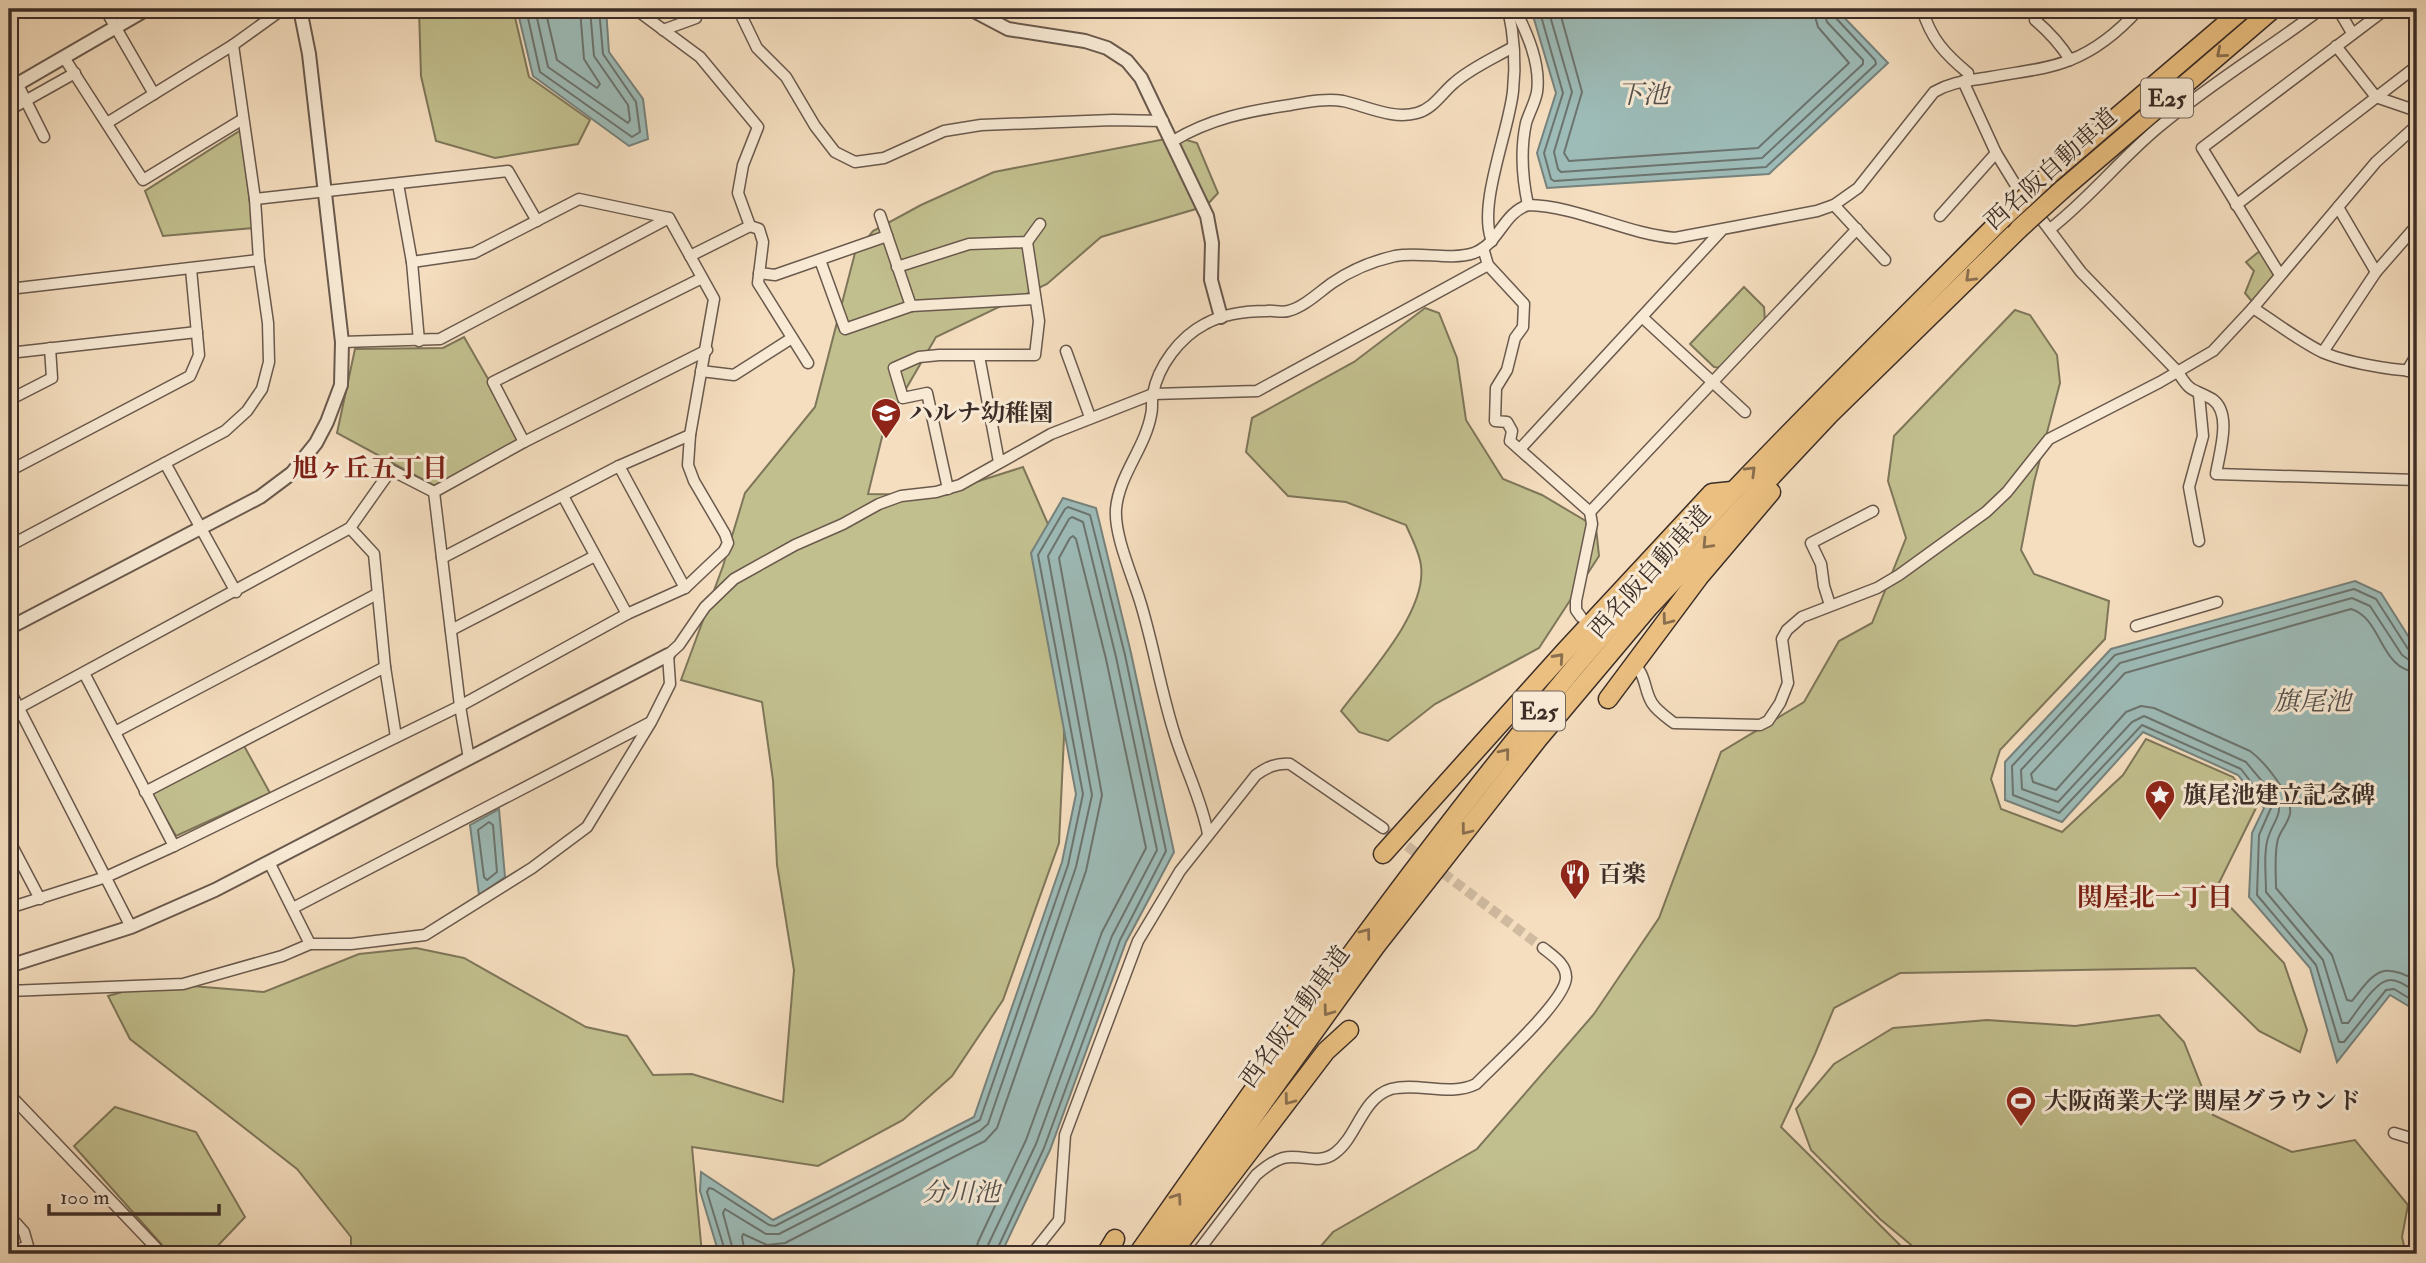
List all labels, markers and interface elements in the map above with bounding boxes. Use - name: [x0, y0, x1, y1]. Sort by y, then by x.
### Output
- one-way arrow: [2216, 44, 2229, 57]
- road number: E25: [2141, 78, 2193, 118]
- water label: 下池: [1617, 79, 1672, 111]
- street label: 西名阪自動車道: [1978, 101, 2124, 237]
- one-way arrow: [1965, 268, 1978, 281]
- school or university icon: ハルナ幼稚園: [869, 396, 903, 440]
- place label: ハルナ幼稚園: [909, 398, 1053, 429]
- district label: 旭ヶ丘五丁目: [292, 453, 448, 485]
- one-way arrow: [1743, 466, 1756, 479]
- street label: 西名阪自動車道: [1582, 499, 1718, 645]
- one-way arrow: [1703, 536, 1715, 549]
- one-way arrow: [1662, 613, 1675, 625]
- one-way arrow: [1551, 653, 1563, 666]
- water label: 旗尾池: [2273, 686, 2354, 718]
- road number: E25: [1513, 692, 1565, 730]
- one-way arrow: [1496, 748, 1509, 760]
- place icon: 旗尾池建立記念碑: [2143, 778, 2177, 822]
- place label: 旗尾池建立記念碑: [2183, 780, 2375, 811]
- one-way arrow: [1462, 822, 1474, 835]
- restaurant icon: 百楽: [1558, 857, 1592, 901]
- place label: 百楽: [1598, 859, 1646, 890]
- district label: 関屋北一丁目: [2077, 882, 2233, 914]
- one-way arrow: [1357, 928, 1370, 941]
- street label: 西名阪自動車道: [1233, 940, 1357, 1094]
- one-way arrow: [1324, 1003, 1337, 1016]
- sports icon: 大阪商業大学 関屋グラウンド: [2004, 1084, 2038, 1128]
- place label: 大阪商業大学 関屋グラウンド: [2044, 1086, 2361, 1117]
- one-way arrow: [1285, 1093, 1298, 1105]
- scale bar: [49, 1172, 219, 1216]
- water label: 分川池: [922, 1177, 1003, 1209]
- text: 100 m: [60, 1184, 110, 1211]
- one-way arrow: [1169, 1193, 1181, 1206]

